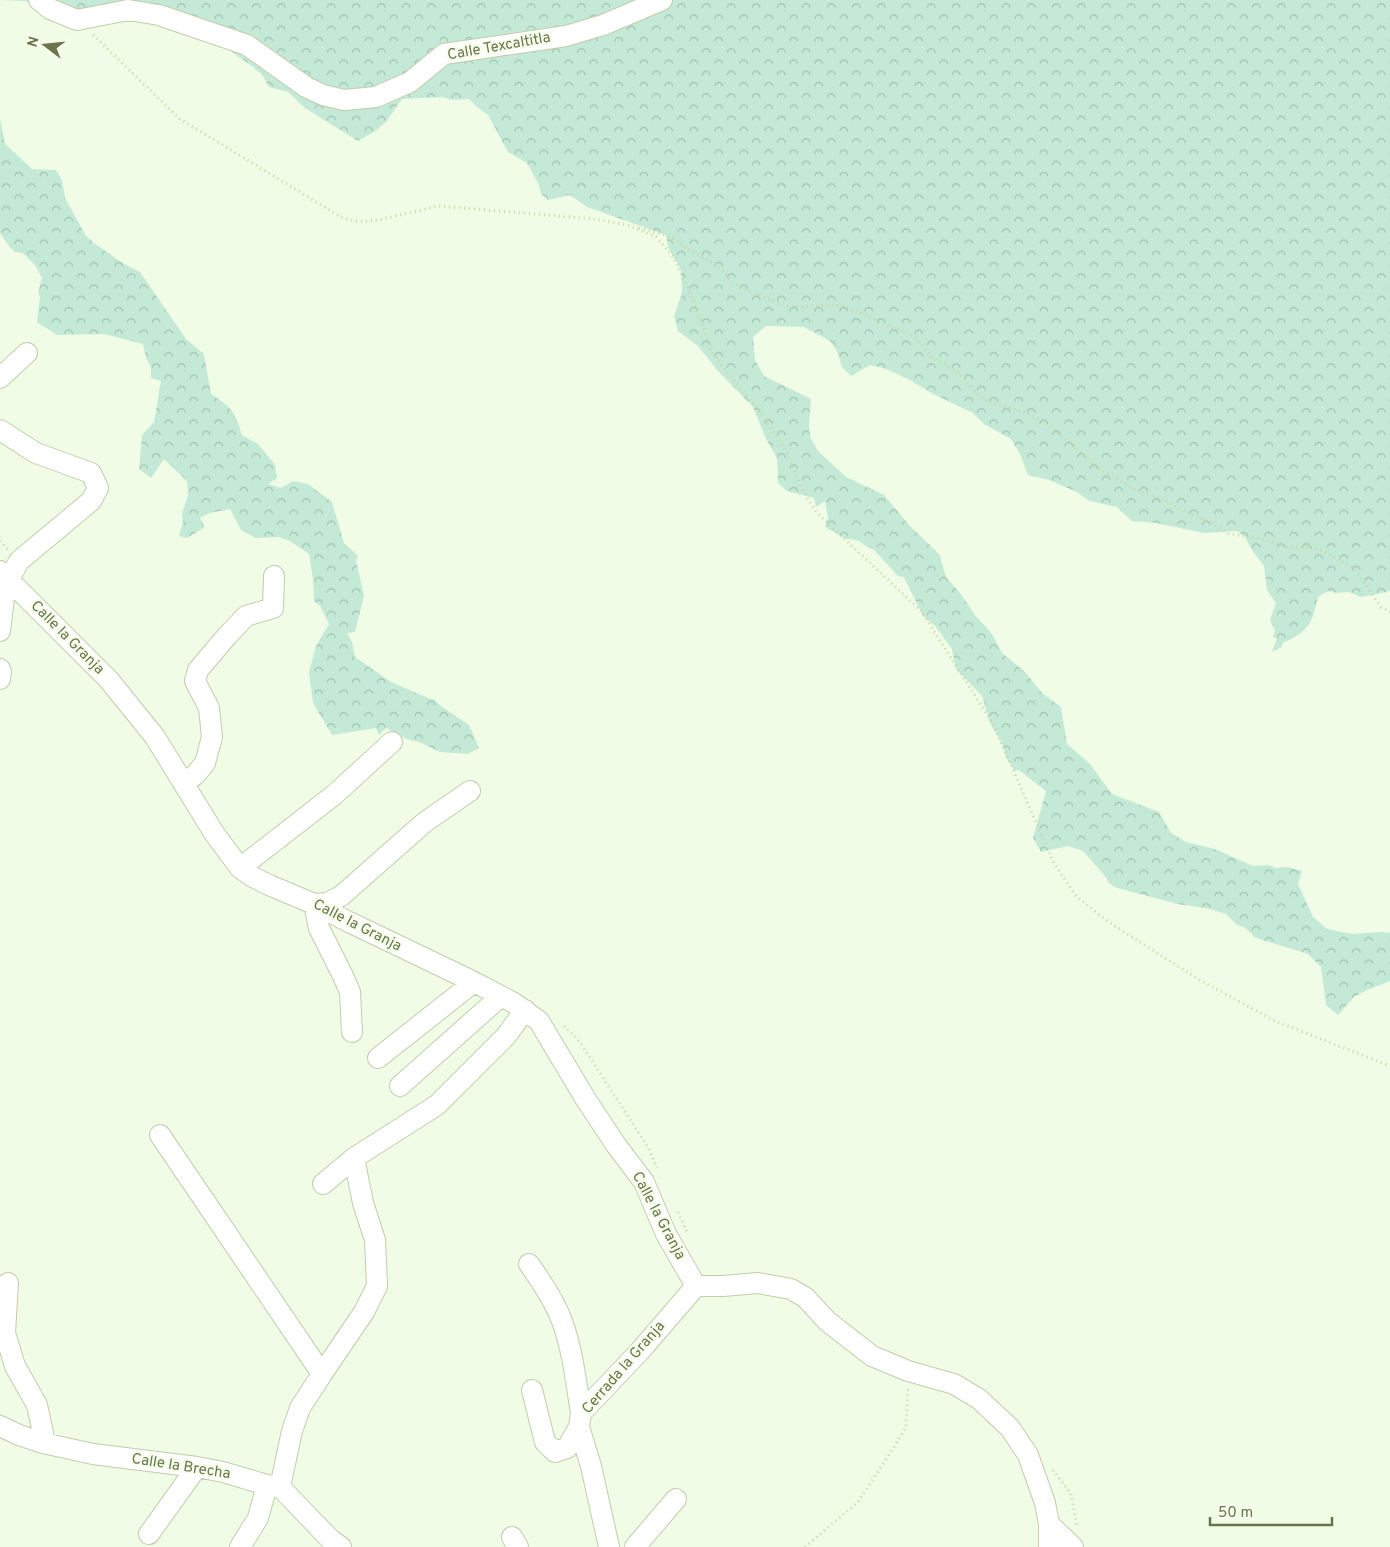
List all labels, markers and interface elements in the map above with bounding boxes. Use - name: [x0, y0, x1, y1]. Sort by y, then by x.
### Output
- north arrow: [20, 20, 70, 70]
- street label: Calle Texcaltitla: [446, 29, 552, 65]
- text: N: [24, 35, 44, 49]
- street label: Calle la Granja: [26, 597, 108, 679]
- street label: Calle la Granja: [310, 896, 404, 956]
- street label: Calle la Granja: [627, 1169, 689, 1263]
- street label: Cerrada la Granja: [578, 1318, 670, 1418]
- street label: Calle la Brecha: [130, 1450, 232, 1484]
- scale bar: [1210, 1494, 1332, 1526]
- text: 50 m: [1218, 1504, 1253, 1523]

